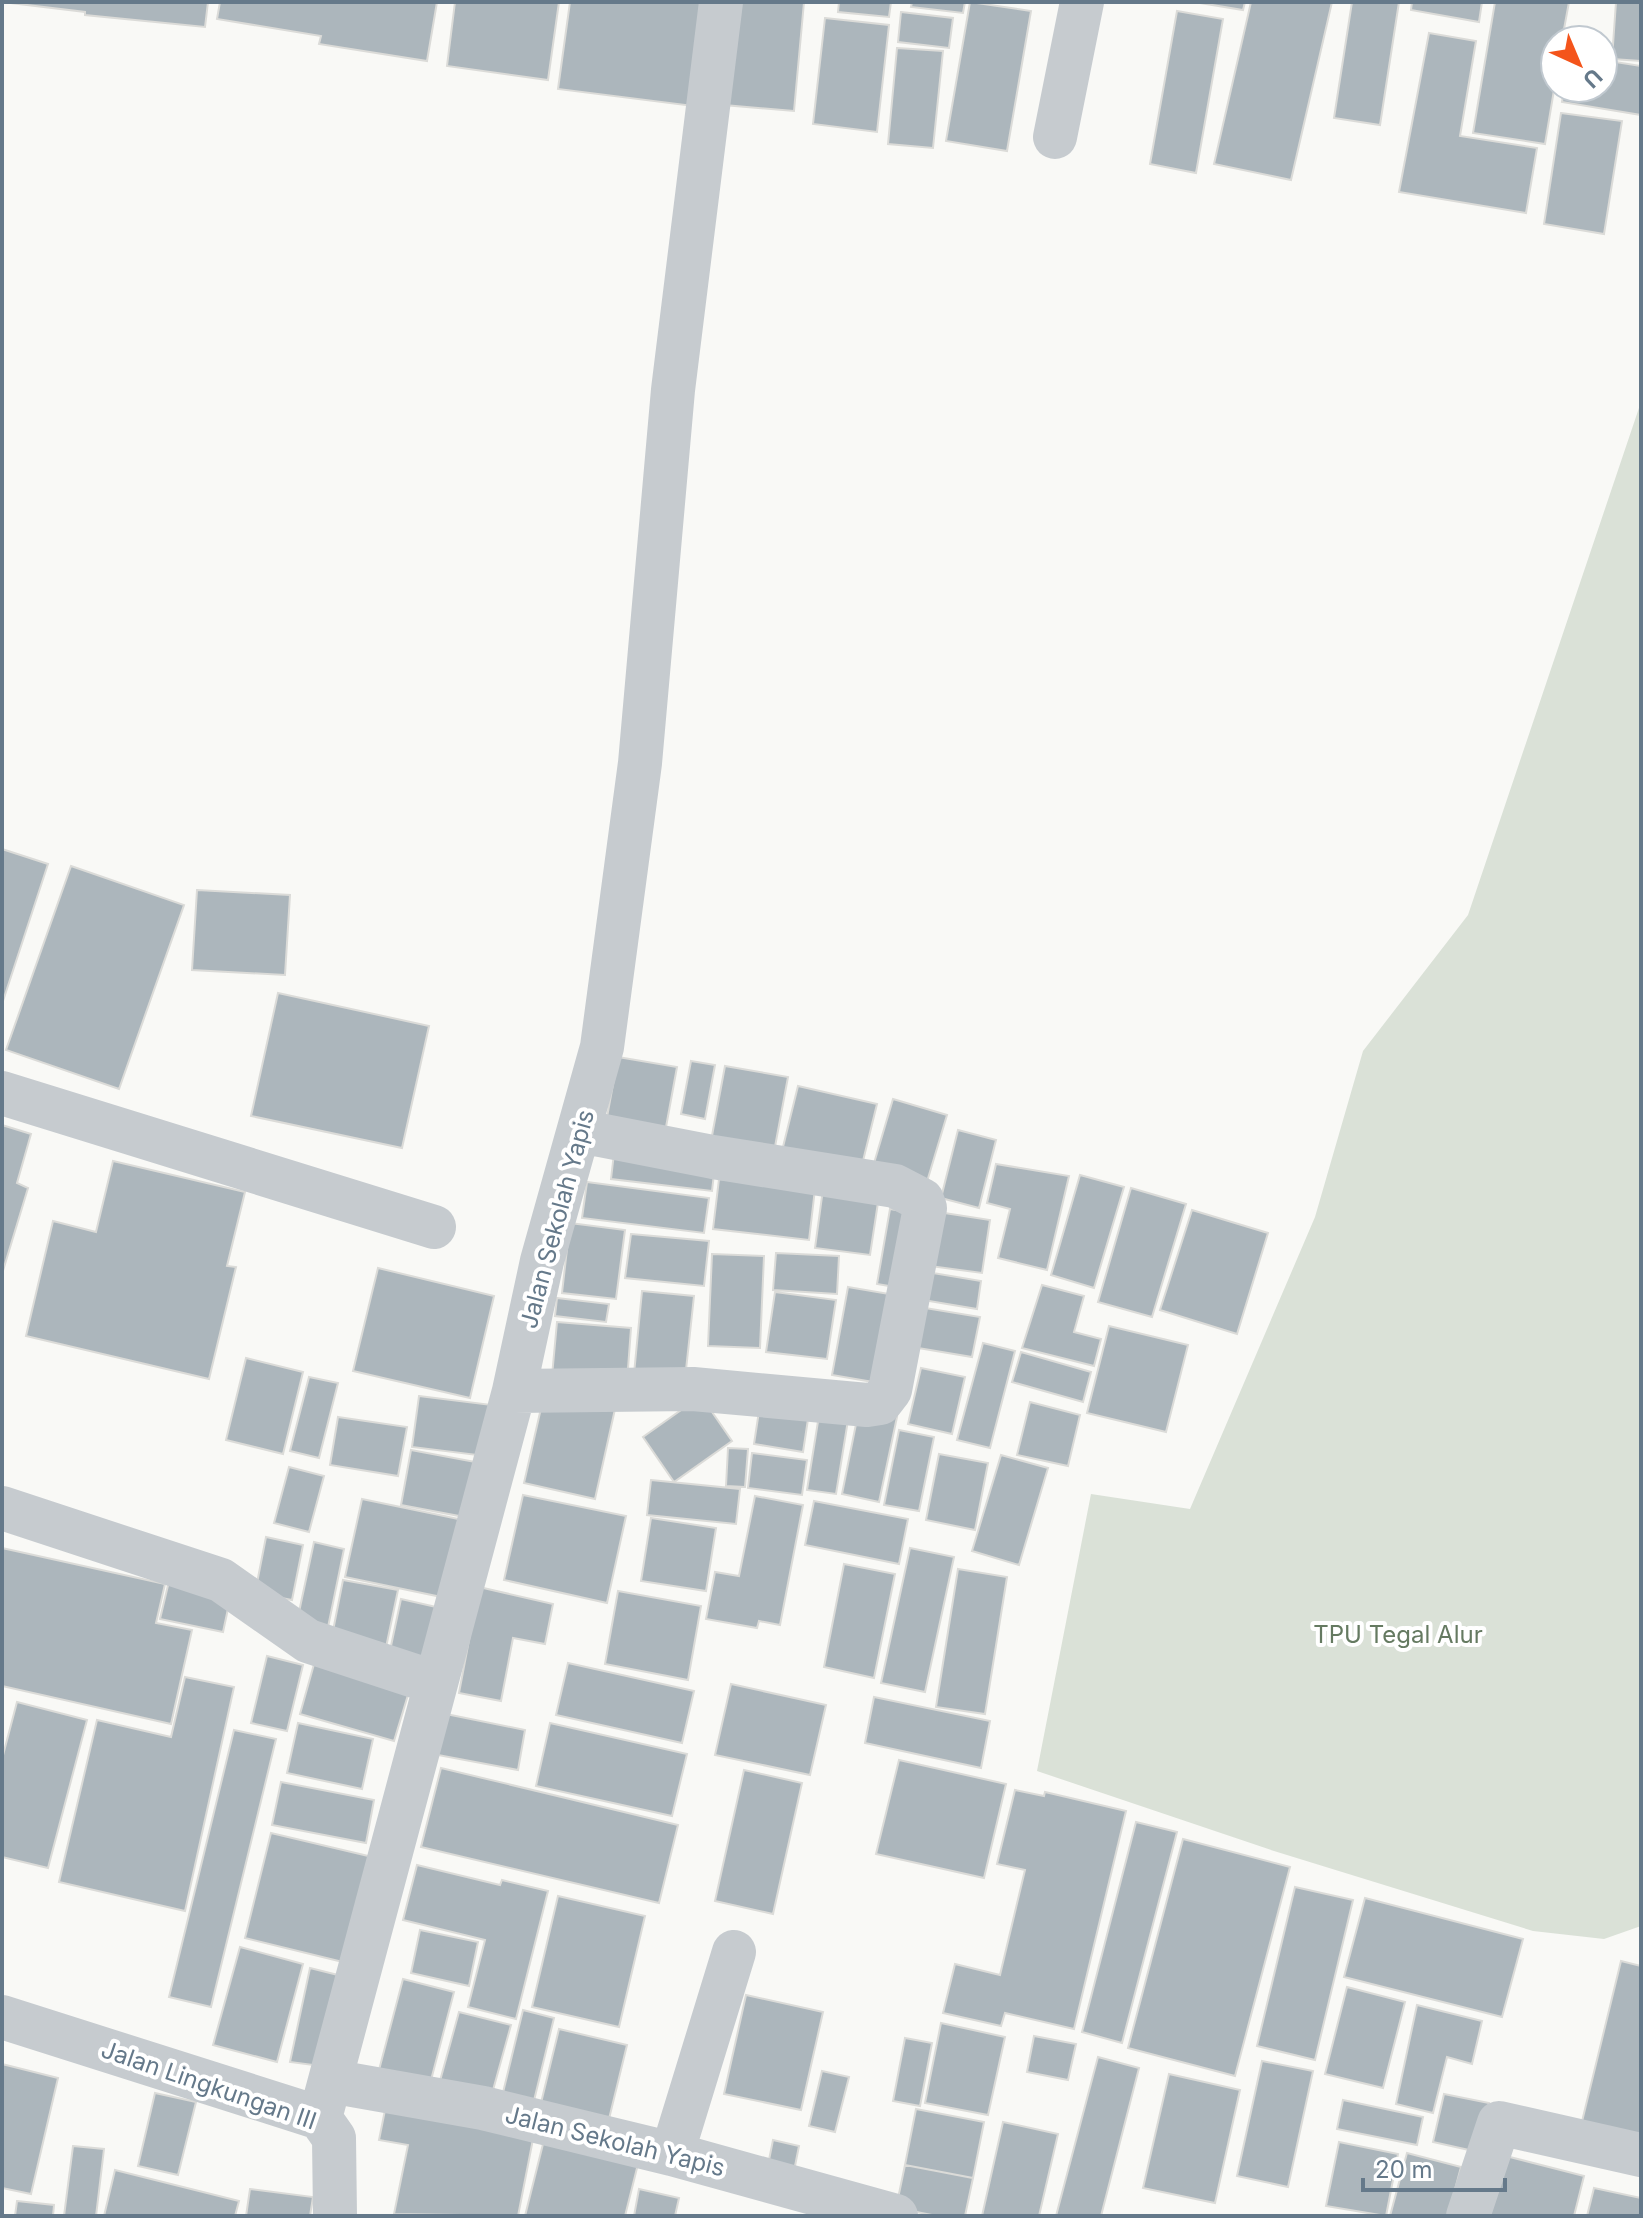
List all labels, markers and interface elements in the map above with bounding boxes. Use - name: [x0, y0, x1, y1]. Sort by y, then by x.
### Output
- north arrow: [1539, 24, 1619, 104]
- text: U: [1578, 63, 1608, 93]
- street label: Jalan Sekolah Yapis: [514, 1106, 600, 1332]
- park label: TPU Tegal Alur: [1313, 1620, 1483, 1649]
- street label: Jalan Lingkungan III: [98, 2035, 320, 2135]
- street label: Jalan Sekolah Yapis: [502, 2100, 728, 2182]
- scale bar: [1363, 2142, 1505, 2192]
- text: 20 m: [1375, 2155, 1433, 2184]

